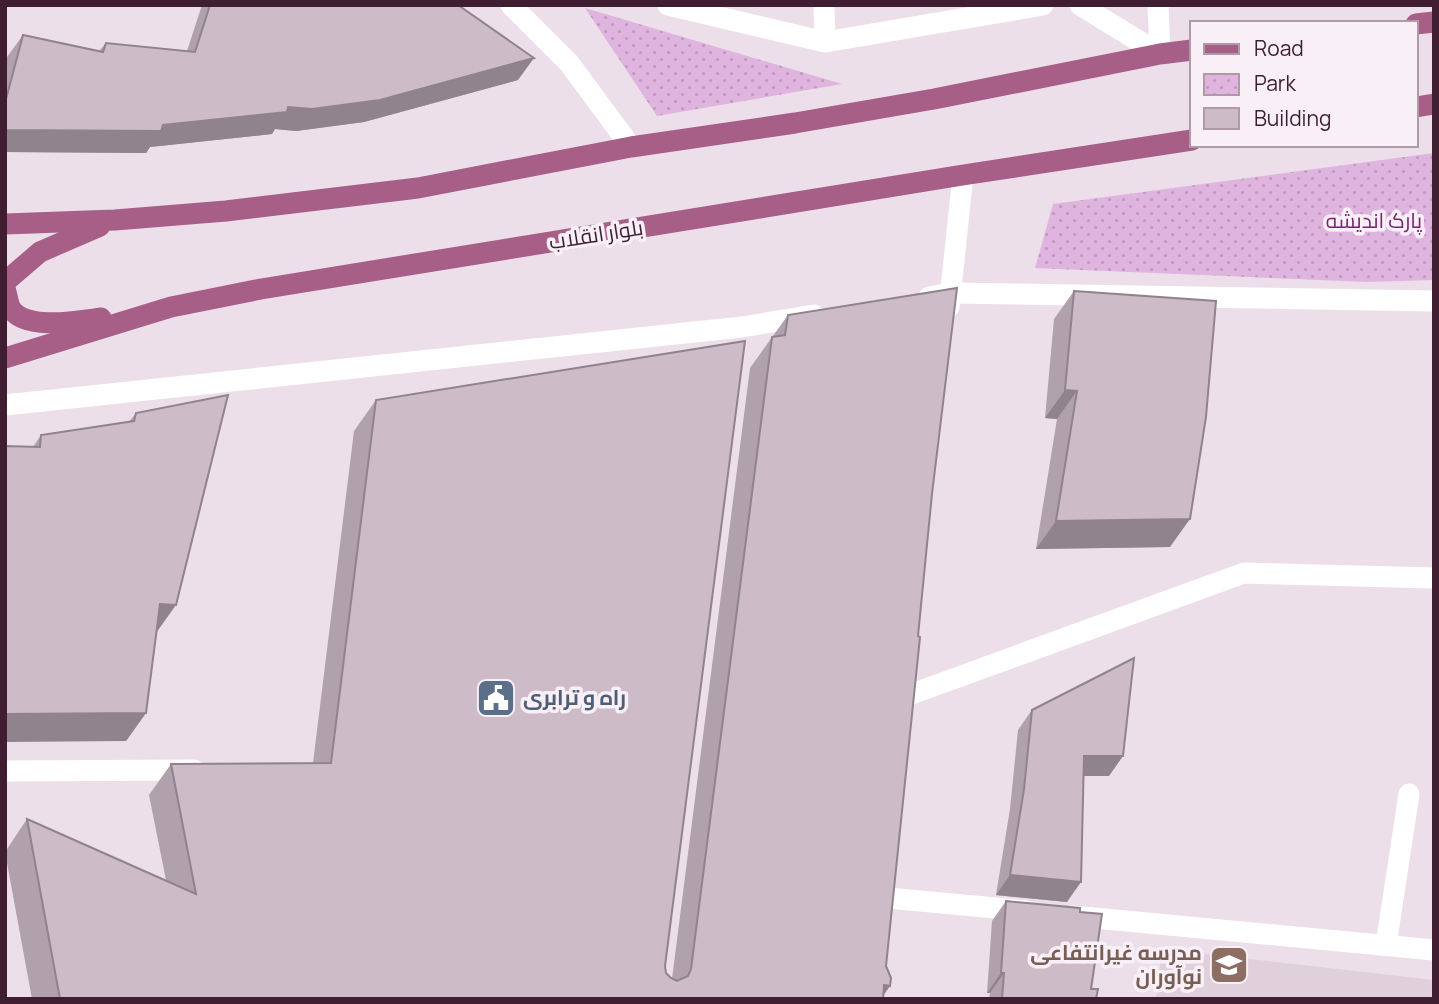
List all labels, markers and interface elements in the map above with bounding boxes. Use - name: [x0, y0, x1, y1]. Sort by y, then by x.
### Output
- legend: [1190, 21, 1418, 147]
- text: Road: [1254, 34, 1304, 62]
- text: Park: [1254, 69, 1296, 97]
- text: Building: [1254, 104, 1331, 132]
- park label: پارک اندیشه: [1326, 206, 1423, 235]
- street label: بلوار انقلاب: [547, 213, 645, 255]
- public building icon: راه و ترابری: [475, 677, 517, 719]
- place label: راه و ترابری: [523, 683, 626, 711]
- place label: مدرسه غیرانتفاعی نوآوران: [1030, 938, 1202, 990]
- school or university icon: مدرسه غیرانتفاعی نوآوران: [1208, 944, 1250, 986]

